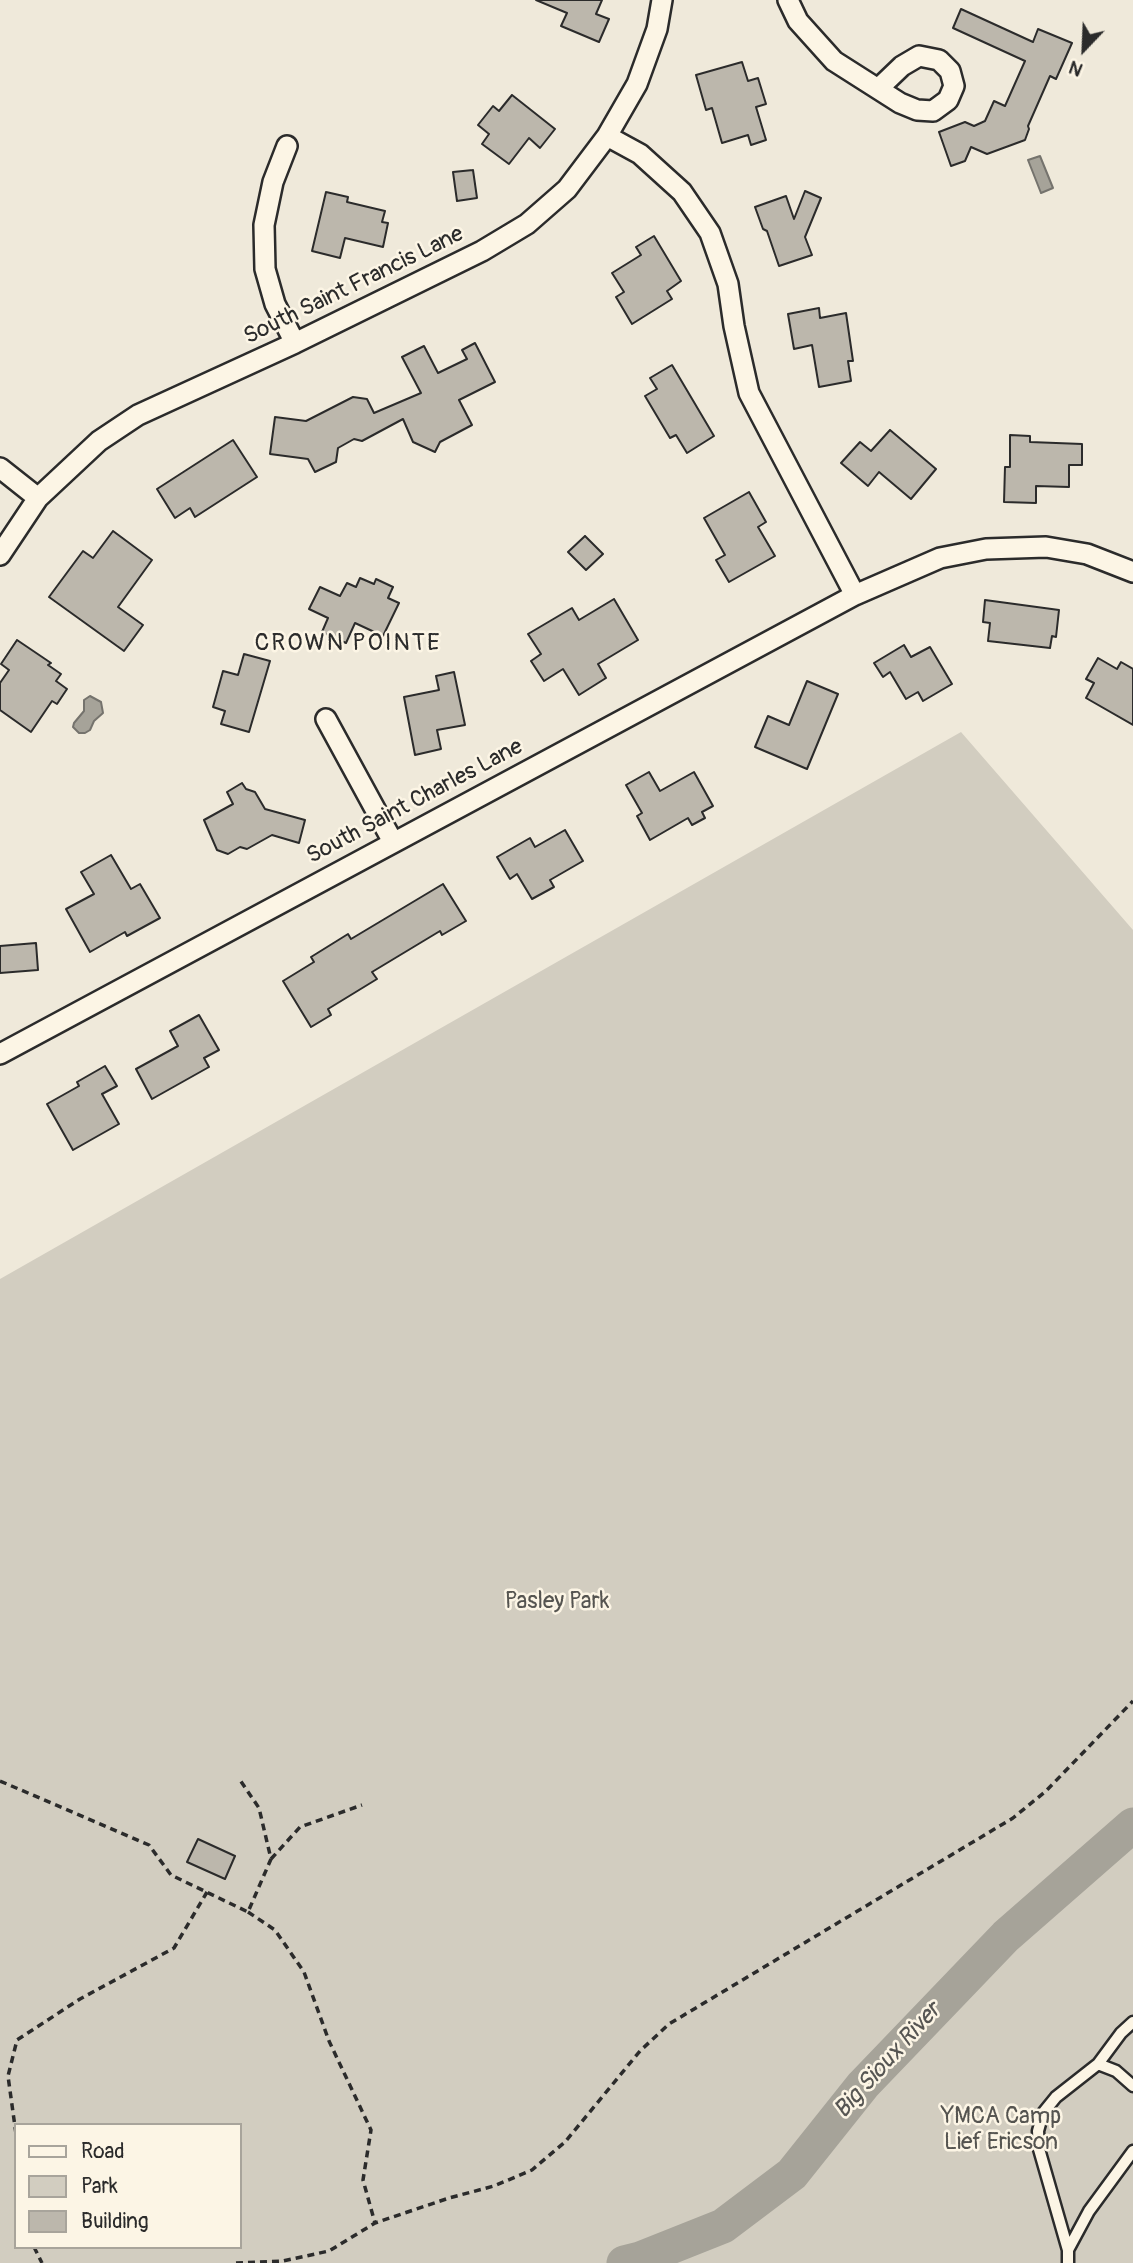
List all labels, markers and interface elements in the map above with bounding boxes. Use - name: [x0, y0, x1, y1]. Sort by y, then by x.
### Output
- north arrow: [1049, 14, 1119, 84]
- text: N: [1065, 55, 1086, 82]
- street label: South Saint Francis Lane: [240, 221, 468, 351]
- district label: CROWN POINTE: [256, 630, 440, 658]
- street label: South Saint Charles Lane: [302, 733, 528, 871]
- park label: Pasley Park: [505, 1588, 609, 1616]
- water label: Big Sioux River: [829, 1997, 947, 2125]
- park label: YMCA Camp Lief Ericson: [941, 2103, 1061, 2157]
- legend: [14, 2123, 242, 2249]
- text: Road: [81, 2138, 125, 2165]
- text: Park: [81, 2173, 118, 2200]
- text: Building: [81, 2208, 148, 2235]

